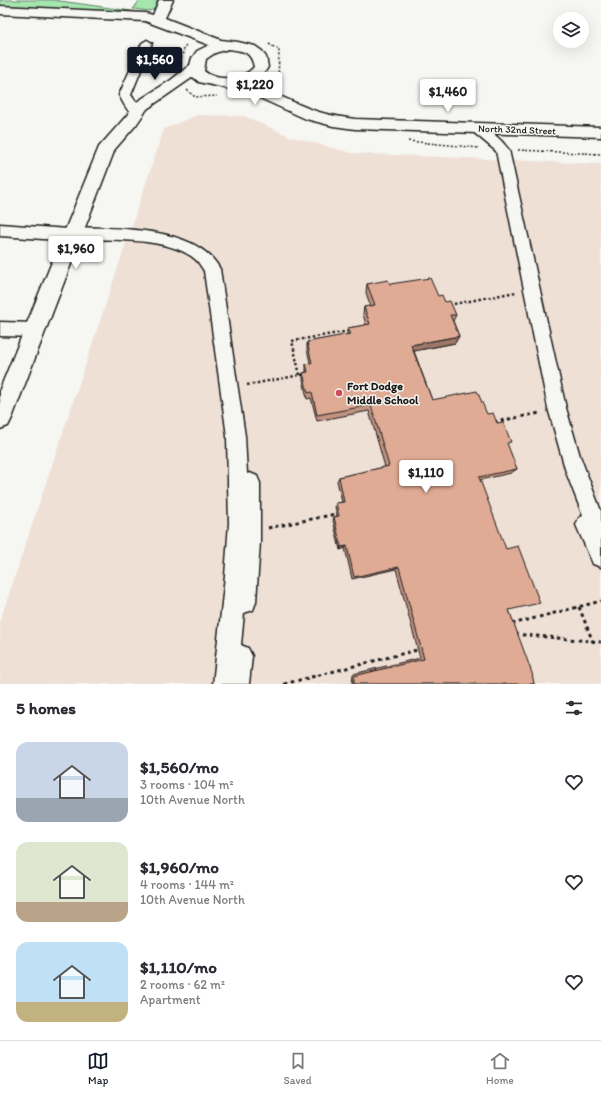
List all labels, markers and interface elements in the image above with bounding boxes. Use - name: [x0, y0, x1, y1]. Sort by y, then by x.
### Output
- map controls: [553, 12, 589, 48]
- button: layers: [553, 12, 589, 48]
- pin: $1,560: [122, 47, 188, 81]
- text: $1,560: [136, 52, 174, 67]
- pin: $1,220: [222, 72, 288, 106]
- text: $1,220: [236, 77, 274, 92]
- pin: $1,460: [415, 79, 481, 113]
- text: $1,460: [429, 84, 467, 99]
- street label: North 32nd Street: [478, 122, 556, 137]
- pin: $1,960: [43, 236, 109, 270]
- text: $1,960: [57, 241, 95, 256]
- place label: Fort Dodge Middle School: [347, 379, 419, 407]
- marker: Fort Dodge Middle School: [334, 388, 344, 398]
- pin: $1,110: [393, 460, 459, 494]
- text: $1,110: [408, 465, 444, 480]
- icon: filters: [563, 697, 585, 719]
- text: 5 homes: [16, 698, 76, 718]
- text: $1,560/mo: [140, 757, 219, 777]
- icon: home: [48, 758, 96, 806]
- icon: heart: [563, 771, 585, 793]
- text: 3 rooms · 104 m²: [140, 777, 233, 792]
- text: 10th Avenue North: [140, 792, 245, 807]
- text: $1,960/mo: [140, 857, 219, 877]
- icon: home: [48, 858, 96, 906]
- icon: heart: [563, 871, 585, 893]
- text: 4 rooms · 144 m²: [140, 877, 234, 892]
- text: 10th Avenue North: [140, 892, 245, 907]
- text: $1,110/mo: [140, 957, 217, 977]
- icon: home: [48, 958, 96, 1006]
- icon: heart: [563, 971, 585, 993]
- text: 2 rooms · 62 m²: [140, 977, 225, 992]
- text: Apartment: [140, 992, 201, 1007]
- tab: Map: [87, 1050, 109, 1087]
- tab: Saved: [284, 1050, 312, 1087]
- tab: Home: [486, 1050, 514, 1087]

